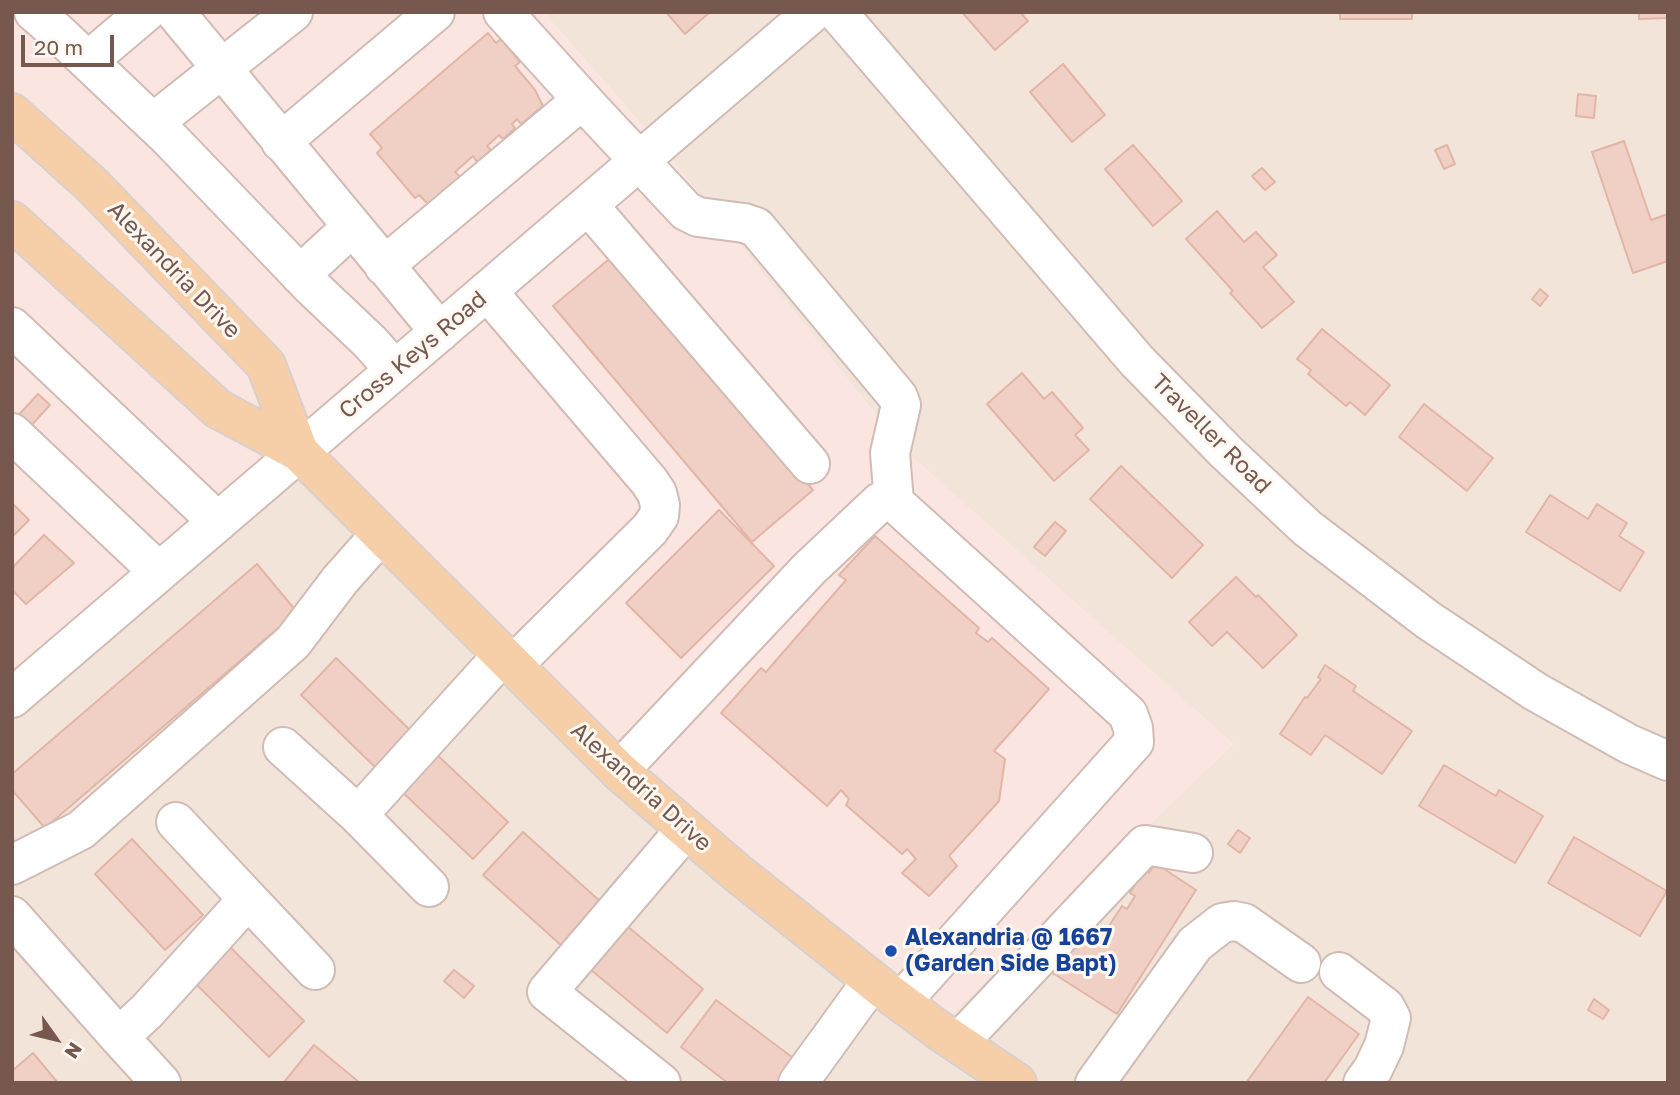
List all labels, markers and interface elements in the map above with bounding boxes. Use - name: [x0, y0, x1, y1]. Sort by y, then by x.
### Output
- scale bar: [24, 21, 117, 65]
- text: 20 m: [34, 34, 83, 60]
- street label: Alexandria Drive: [102, 196, 246, 344]
- street label: Cross Keys Road: [334, 285, 492, 425]
- street label: Traveller Road: [1145, 368, 1277, 500]
- street label: Alexandria Drive: [565, 717, 717, 857]
- place label: Alexandria @ 1667 (Garden Side Bapt): [905, 924, 1117, 978]
- marker: Alexandria @ 1667 (Garden Side Bapt): [883, 943, 899, 959]
- north arrow: [21, 1004, 91, 1074]
- text: N: [60, 1039, 87, 1063]

